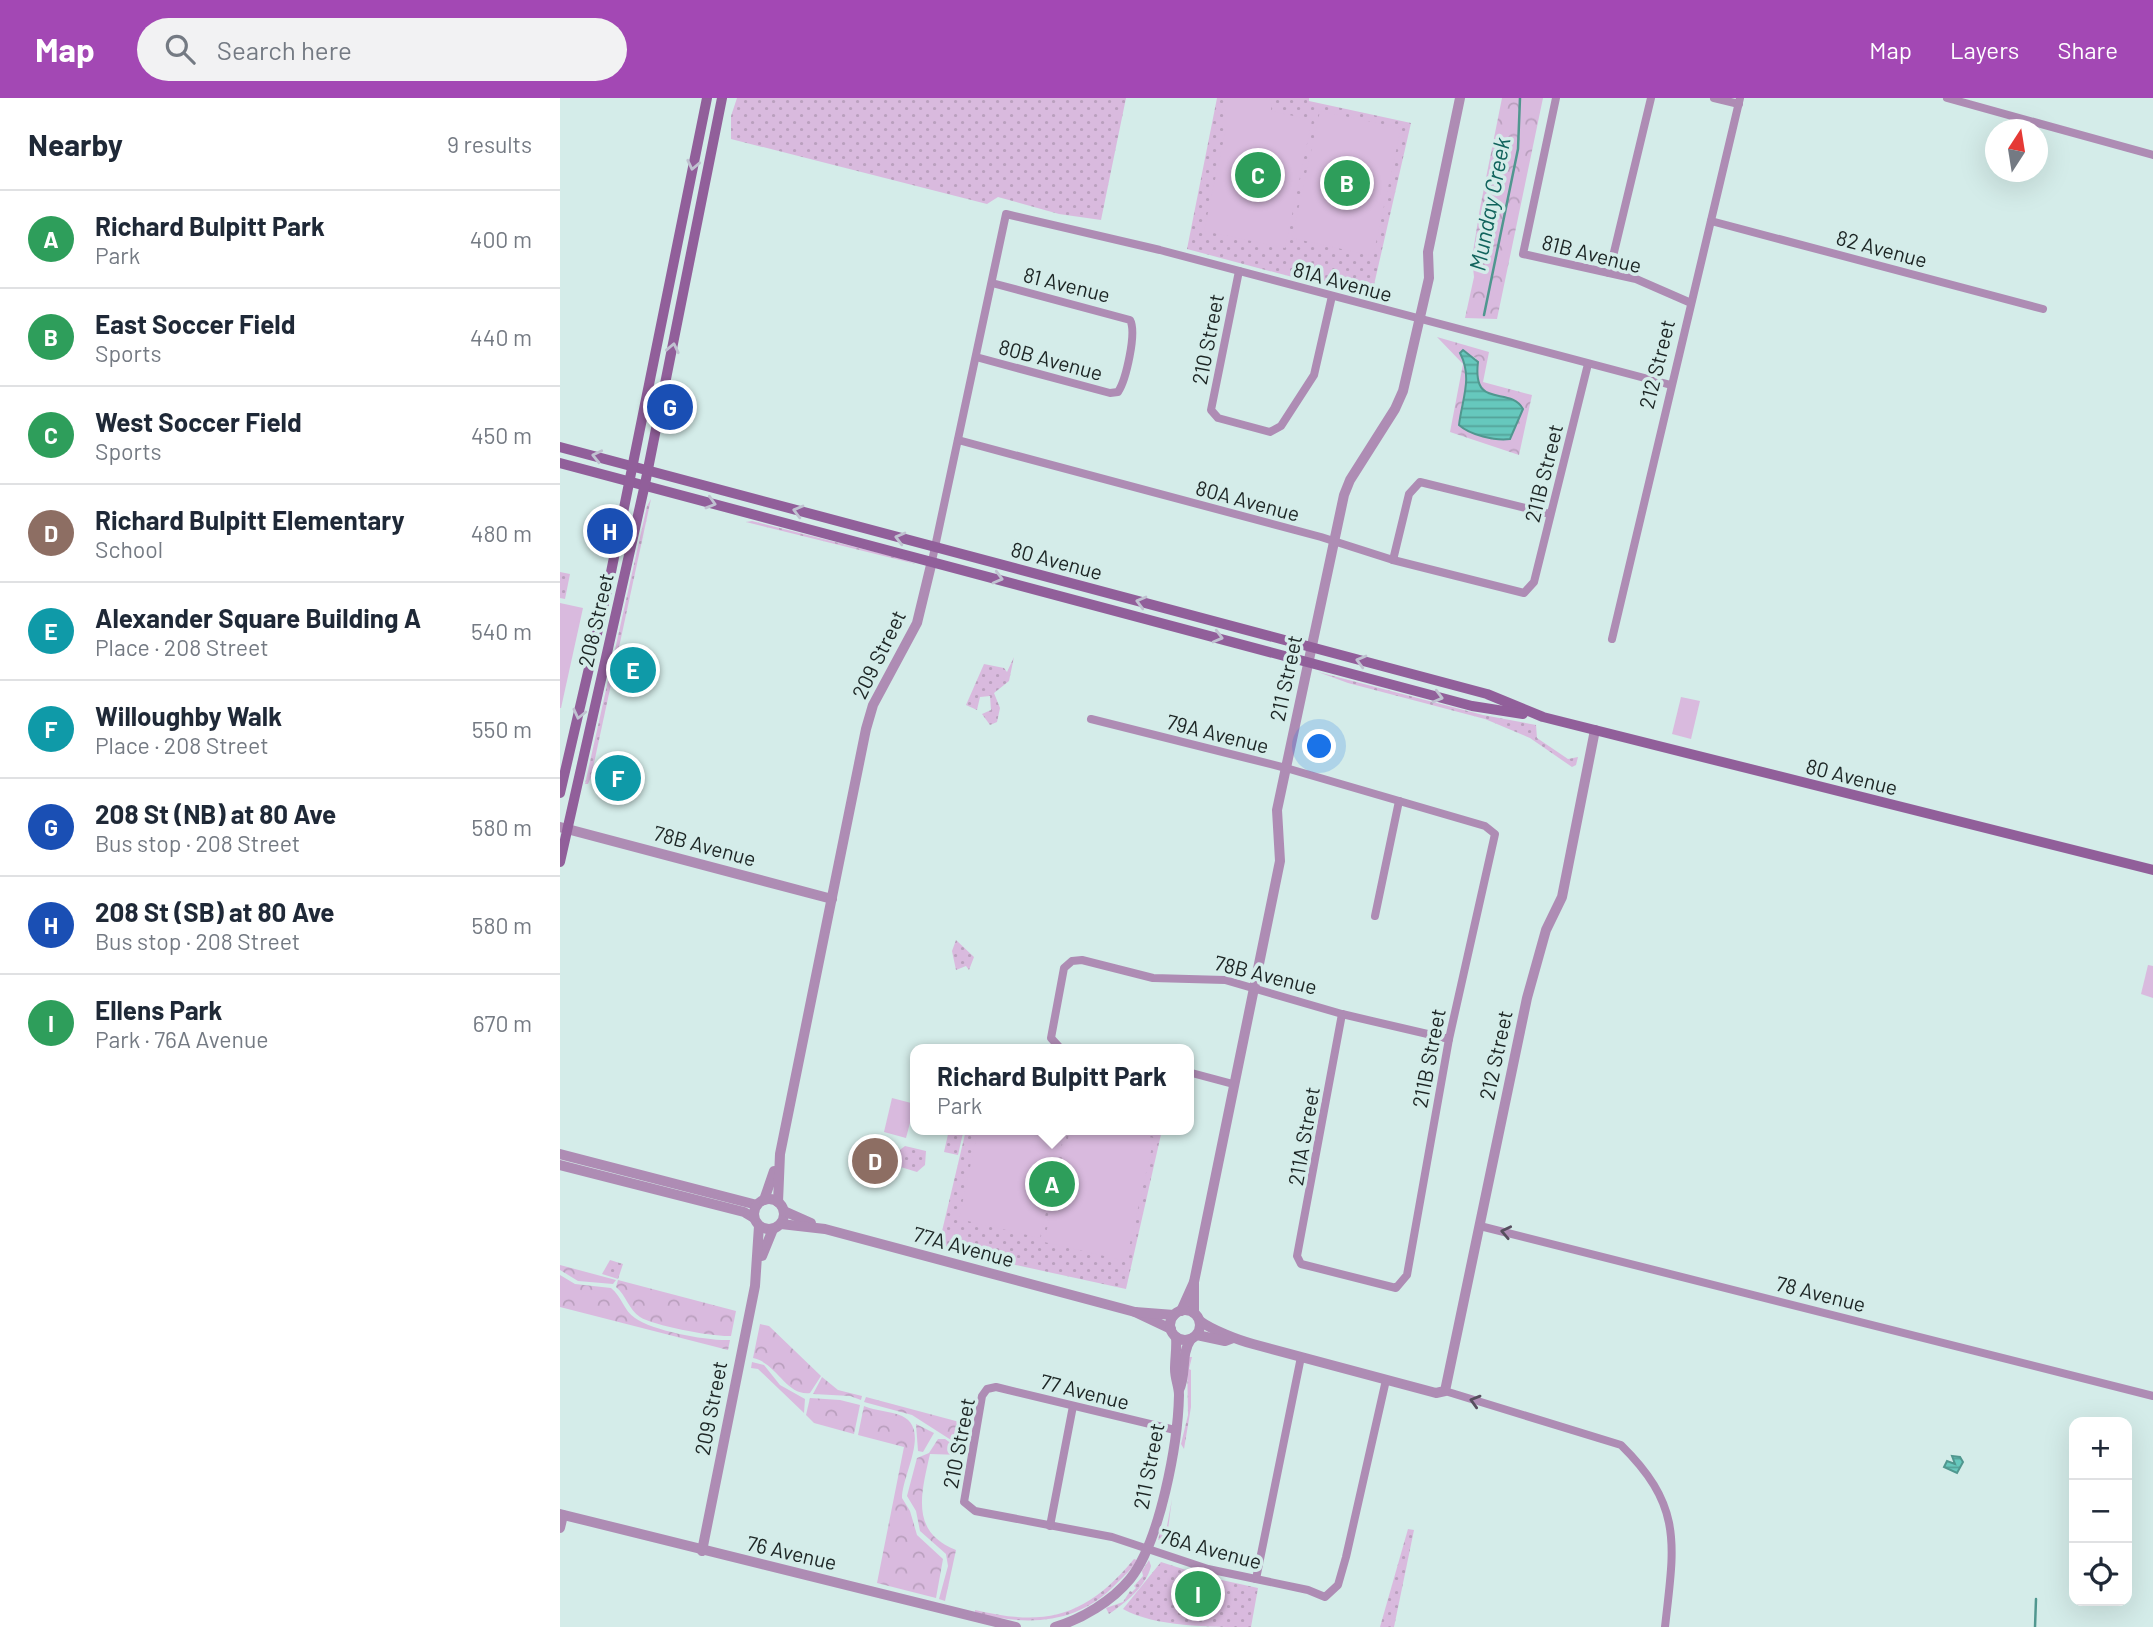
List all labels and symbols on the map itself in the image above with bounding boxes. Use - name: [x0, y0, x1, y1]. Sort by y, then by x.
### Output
- north arrow: [1985, 119, 2048, 182]
- water label: Munday Creek: [1462, 135, 1516, 273]
- pin: C: [1235, 149, 1281, 201]
- pin: B: [1324, 157, 1370, 209]
- one-way arrow: [686, 159, 701, 171]
- street label: 82 Avenue: [1834, 224, 1930, 272]
- street label: 81B Avenue: [1540, 229, 1644, 277]
- street label: 81A Avenue: [1291, 256, 1395, 306]
- street label: 81 Avenue: [1021, 261, 1113, 307]
- street label: 210 Street: [1186, 292, 1228, 386]
- street label: 212 Street: [1633, 317, 1679, 411]
- street label: 80B Avenue: [996, 333, 1106, 385]
- one-way arrow: [664, 342, 679, 354]
- pin: G: [647, 381, 693, 433]
- street label: 211B Street: [1519, 421, 1567, 525]
- one-way arrow: [591, 450, 603, 464]
- street label: 80A Avenue: [1193, 474, 1303, 526]
- one-way arrow: [705, 495, 717, 510]
- pin: H: [587, 505, 633, 557]
- one-way arrow: [792, 505, 804, 520]
- one-way arrow: [894, 532, 906, 546]
- street label: 80 Avenue: [1008, 536, 1106, 584]
- one-way arrow: [992, 570, 1004, 585]
- street label: 208 Street: [572, 571, 618, 669]
- one-way arrow: [1135, 596, 1147, 610]
- street label: 209 Street: [846, 606, 910, 702]
- one-way arrow: [1212, 629, 1224, 643]
- street label: 211 Street: [1264, 633, 1306, 723]
- pin: E: [610, 644, 656, 696]
- one-way arrow: [1355, 654, 1367, 669]
- one-way arrow: [1432, 688, 1444, 703]
- one-way arrow: [572, 708, 587, 720]
- street label: 79A Avenue: [1164, 708, 1272, 758]
- your location: [1302, 729, 1336, 763]
- pin: F: [595, 752, 641, 804]
- street label: 80 Avenue: [1803, 753, 1901, 799]
- street label: 78B Avenue: [651, 819, 759, 871]
- street label: 78B Avenue: [1212, 949, 1320, 999]
- street label: 211B Street: [1406, 1006, 1450, 1110]
- street label: 212 Street: [1473, 1008, 1517, 1102]
- street label: 211A Street: [1282, 1085, 1324, 1187]
- pin: D: [852, 1135, 898, 1187]
- pin: A: [1029, 1158, 1075, 1210]
- street label: 77A Avenue: [911, 1221, 1017, 1271]
- one-way arrow: [1501, 1226, 1513, 1240]
- street label: 78 Avenue: [1773, 1270, 1869, 1316]
- street label: 209 Street: [689, 1359, 731, 1457]
- street label: 77 Avenue: [1038, 1368, 1132, 1414]
- one-way arrow: [1469, 1395, 1481, 1410]
- street label: 210 Street: [937, 1396, 979, 1490]
- street label: 211 Street: [1127, 1421, 1169, 1511]
- street label: 76A Avenue: [1157, 1522, 1265, 1574]
- street label: 76 Avenue: [745, 1530, 839, 1574]
- pin: I: [1175, 1568, 1221, 1620]

